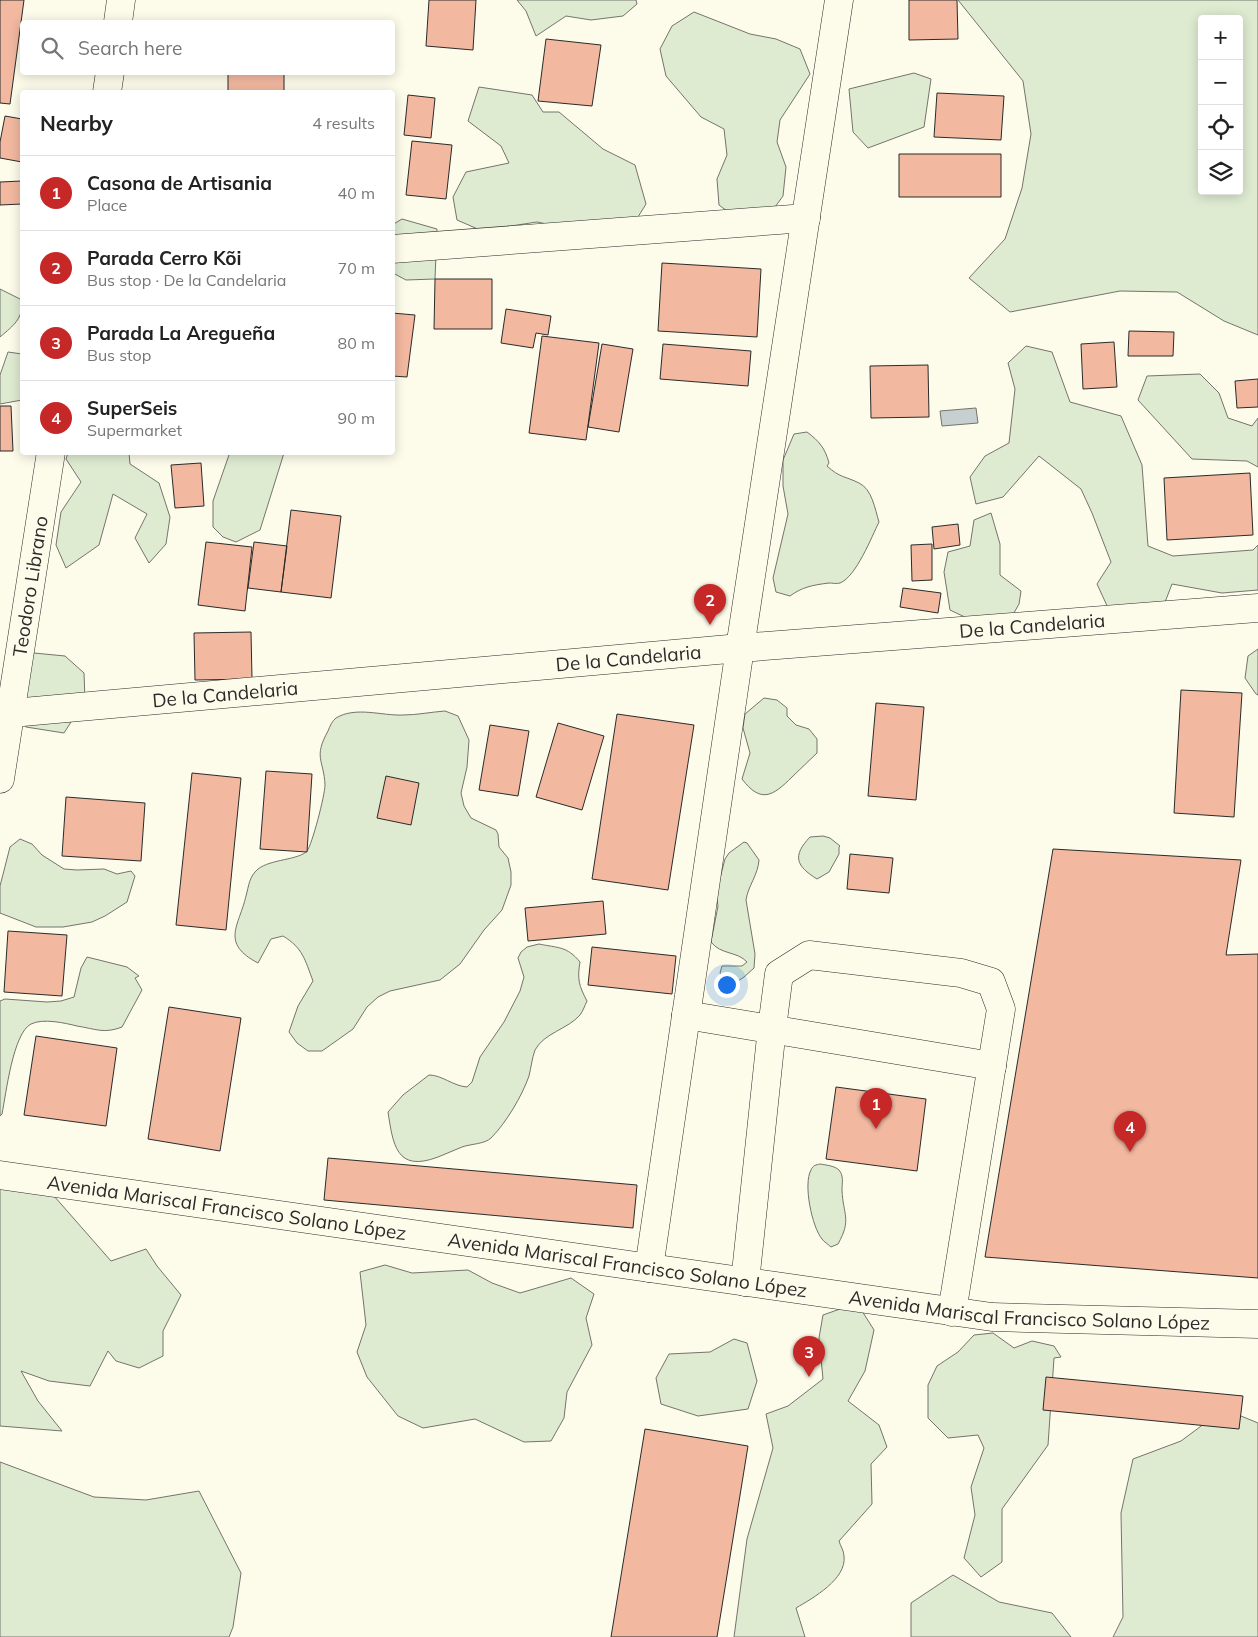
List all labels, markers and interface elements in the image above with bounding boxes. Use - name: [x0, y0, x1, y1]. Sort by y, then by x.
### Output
- map controls: [1198, 15, 1243, 195]
- button: +: [1198, 15, 1243, 60]
- search box: [20, 20, 395, 75]
- icon: search: [38, 34, 66, 62]
- text: Search here: [78, 36, 182, 60]
- button: −: [1198, 60, 1243, 105]
- button: locate: [1198, 105, 1243, 150]
- text: Nearby: [40, 110, 113, 136]
- text: 4 results: [312, 113, 375, 133]
- button: layers: [1198, 150, 1243, 195]
- text: Casona de Artisania: [87, 171, 272, 195]
- text: 1: [51, 183, 61, 203]
- text: 40 m: [338, 183, 375, 203]
- text: Place: [87, 195, 127, 215]
- text: Parada Cerro Kõi: [87, 246, 242, 270]
- text: 2: [51, 258, 61, 278]
- text: 70 m: [338, 258, 375, 278]
- text: Bus stop · De la Candelaria: [87, 270, 286, 290]
- text: Parada La Aregueña: [87, 321, 275, 345]
- text: 3: [51, 333, 61, 353]
- text: 80 m: [338, 333, 375, 353]
- text: Bus stop: [87, 345, 151, 365]
- text: SuperSeis: [87, 396, 177, 420]
- text: 4: [51, 408, 61, 428]
- text: 90 m: [338, 408, 375, 428]
- text: Supermarket: [87, 420, 182, 440]
- street label: Teodoro Librano: [7, 514, 53, 659]
- pin: 2: [694, 584, 726, 625]
- street label: De la Candelaria: [958, 608, 1106, 643]
- street label: De la Candelaria: [555, 639, 702, 676]
- street label: De la Candelaria: [151, 675, 299, 712]
- your location: [714, 972, 740, 998]
- pin: 1: [860, 1088, 892, 1129]
- pin: 4: [1114, 1111, 1146, 1152]
- street label: Avenida Mariscal Francisco Solano López: [45, 1170, 408, 1245]
- street label: Avenida Mariscal Francisco Solano López: [446, 1227, 809, 1302]
- street label: Avenida Mariscal Francisco Solano López: [847, 1285, 1211, 1335]
- pin: 3: [793, 1336, 825, 1377]

